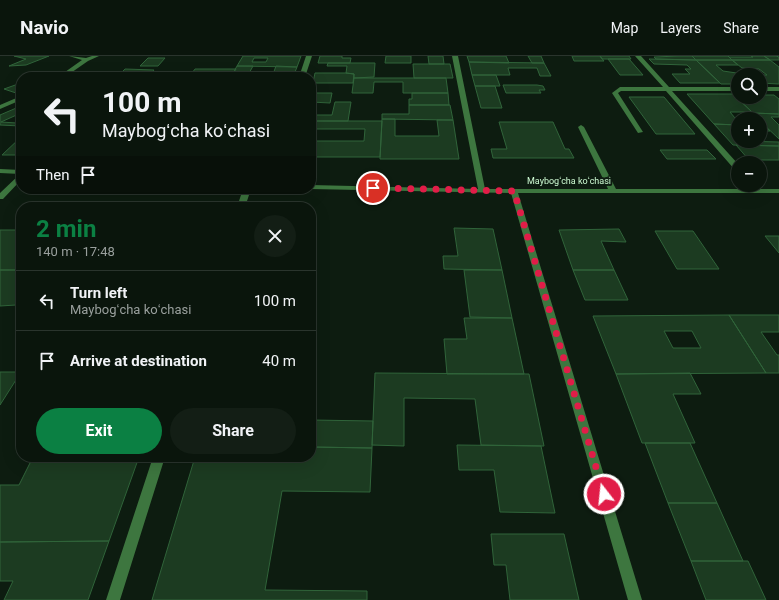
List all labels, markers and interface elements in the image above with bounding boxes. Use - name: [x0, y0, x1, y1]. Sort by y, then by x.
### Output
- text: Navio: [20, 16, 69, 39]
- text: Map: [611, 20, 638, 36]
- text: Layers: [660, 20, 701, 36]
- text: Share: [723, 20, 759, 36]
- map controls: [731, 68, 767, 192]
- button: search: [731, 68, 767, 104]
- text: 100 m: [102, 86, 181, 119]
- icon: left: [36, 88, 88, 140]
- button: +: [731, 112, 767, 148]
- text: Maybogʻcha koʻchasi: [102, 120, 270, 141]
- button: −: [731, 156, 767, 192]
- icon: arrive: [77, 164, 99, 186]
- text: Then: [36, 166, 69, 184]
- pin: [356, 171, 390, 205]
- street label: Maybogʻcha koʻchasi: [527, 176, 611, 186]
- icon: arrive: [362, 177, 384, 199]
- text: 2 min: [36, 215, 96, 243]
- button: close: [254, 215, 296, 257]
- text: 140 m · 17:48: [36, 244, 115, 259]
- text: Turn left: [70, 284, 127, 302]
- icon: left: [36, 290, 58, 312]
- text: 100 m: [254, 292, 296, 310]
- text: Maybogʻcha koʻchasi: [70, 302, 191, 317]
- icon: arrive: [36, 350, 58, 372]
- text: Arrive at destination: [70, 352, 207, 370]
- text: 40 m: [262, 352, 296, 370]
- button: Exit: [36, 408, 162, 454]
- button: Share: [170, 408, 296, 454]
- position arrow: [583, 473, 625, 515]

